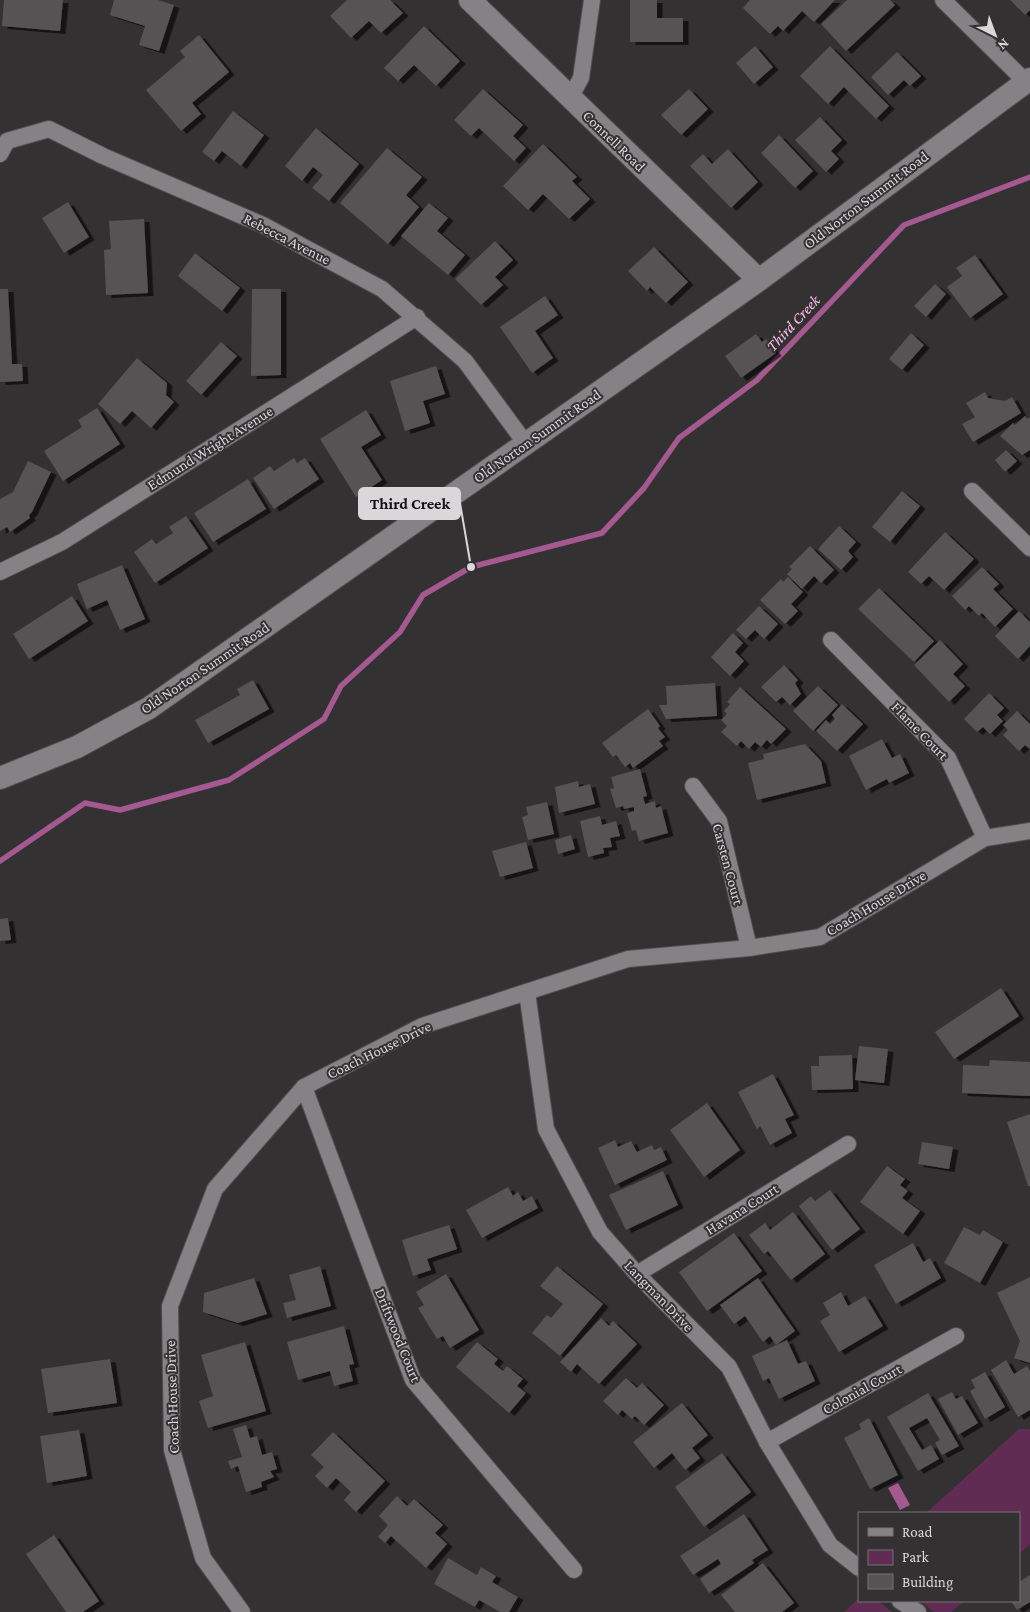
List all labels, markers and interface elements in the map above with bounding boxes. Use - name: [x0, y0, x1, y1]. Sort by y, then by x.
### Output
- north arrow: [970, 10, 1020, 60]
- text: N: [994, 36, 1013, 54]
- street label: Connell Road: [580, 107, 648, 175]
- street label: Old Norton Summit Road: [801, 148, 931, 252]
- street label: Rebecca Avenue: [241, 210, 333, 268]
- water label: Third Creek: [763, 291, 824, 355]
- street label: Old Norton Summit Road: [470, 386, 604, 486]
- street label: Edmund Wright Avenue: [144, 403, 277, 494]
- callout: Third Creek: [359, 488, 460, 519]
- text: Third Creek: [370, 495, 451, 512]
- street label: Old Norton Summit Road: [138, 619, 272, 717]
- street label: Flame Court: [888, 699, 952, 764]
- street label: Carsten Court: [709, 822, 747, 907]
- street label: Coach House Drive: [823, 867, 929, 939]
- street label: Coach House Drive: [325, 1018, 434, 1082]
- street label: Havana Court: [703, 1180, 782, 1238]
- street label: Langman Drive: [620, 1257, 697, 1336]
- street label: Driftwood Court: [372, 1286, 424, 1385]
- street label: Coach House Drive: [162, 1340, 182, 1454]
- street label: Colonial Court: [820, 1360, 905, 1417]
- legend: [858, 1512, 1020, 1602]
- text: Road: [902, 1524, 933, 1540]
- text: Park: [902, 1549, 929, 1565]
- text: Building: [902, 1574, 953, 1591]

